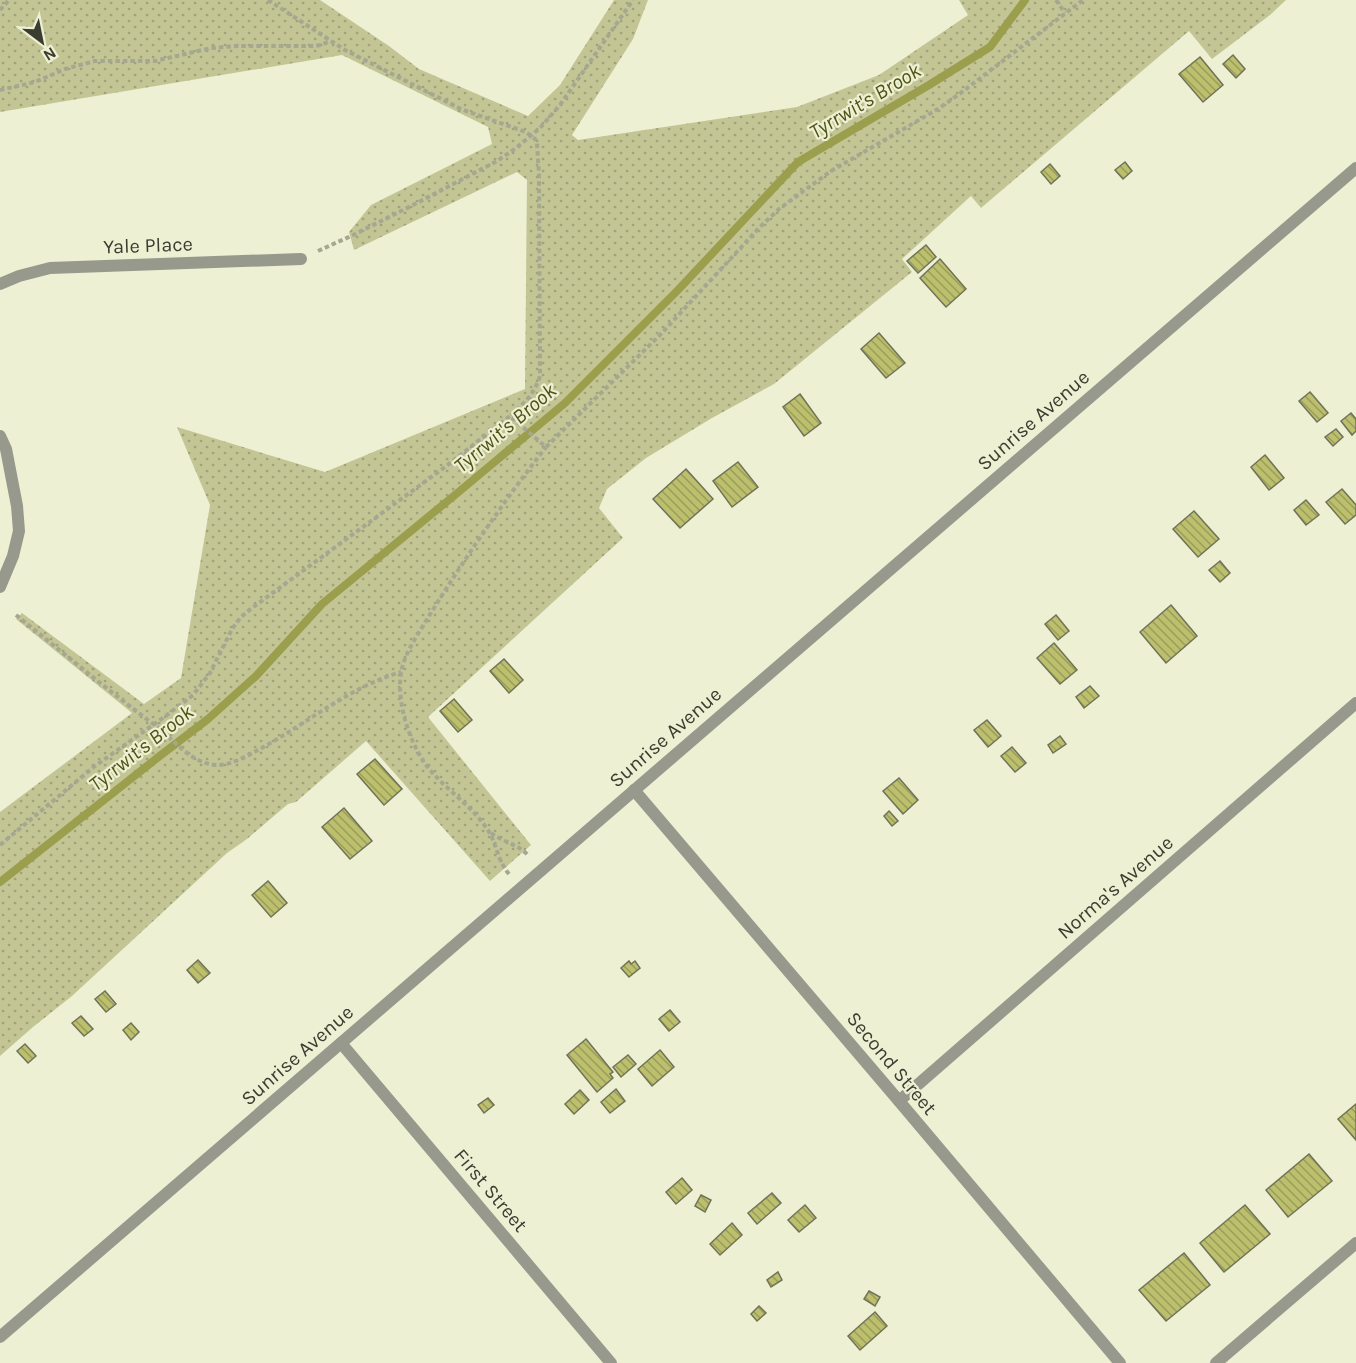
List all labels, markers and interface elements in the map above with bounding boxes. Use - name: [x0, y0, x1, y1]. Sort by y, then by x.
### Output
- north arrow: [12, 12, 72, 72]
- text: N: [40, 43, 60, 65]
- water label: Tyrrwit's Brook: [805, 58, 925, 144]
- street label: Yale Place: [103, 232, 193, 259]
- street label: Sunrise Avenue: [973, 366, 1094, 475]
- water label: Tyrrwit's Brook: [449, 378, 561, 478]
- street label: Sunrise Avenue: [605, 683, 726, 792]
- water label: Tyrrwit's Brook: [84, 700, 198, 796]
- street label: Norma's Avenue: [1053, 831, 1178, 944]
- street label: Sunrise Avenue: [237, 1001, 358, 1110]
- street label: Second Street: [842, 1007, 942, 1120]
- street label: First Street: [449, 1144, 532, 1237]

